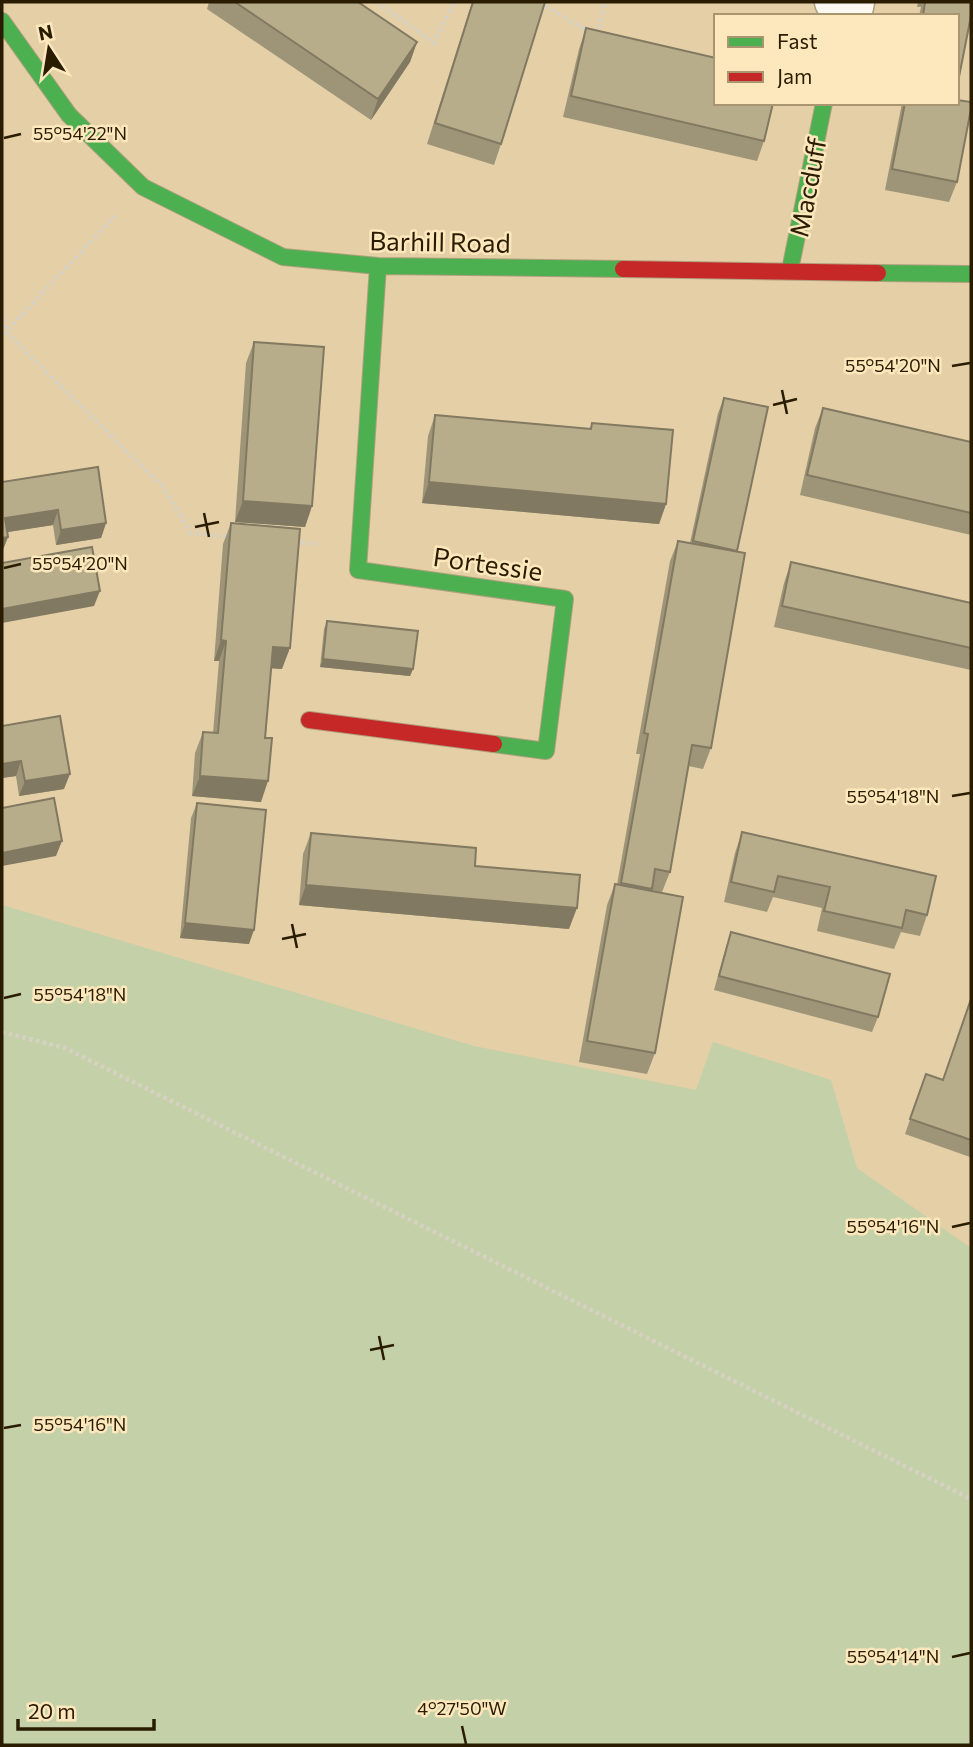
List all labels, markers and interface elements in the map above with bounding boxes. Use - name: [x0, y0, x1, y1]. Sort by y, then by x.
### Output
- north arrow: [14, 14, 84, 84]
- legend: [714, 14, 959, 105]
- text: N: [36, 19, 55, 45]
- text: Fast: [777, 28, 818, 53]
- text: Jam: [777, 63, 812, 88]
- text: 55°54'22"N: [33, 122, 127, 144]
- street label: Macduff: [782, 135, 832, 239]
- street label: Barhill Road: [369, 224, 511, 258]
- text: 55°54'20"N: [845, 354, 941, 376]
- street label: Portessie: [431, 540, 545, 586]
- text: 55°54'20"N: [32, 552, 128, 574]
- text: 55°54'18"N: [847, 785, 939, 807]
- text: 55°54'18"N: [34, 983, 126, 1005]
- text: 55°54'16"N: [847, 1215, 939, 1237]
- text: 55°54'16"N: [34, 1413, 126, 1435]
- text: 55°54'14"N: [847, 1645, 939, 1667]
- scale bar: [18, 1688, 154, 1732]
- text: 4°27'50"W: [417, 1697, 507, 1719]
- text: 20 m: [28, 1698, 76, 1723]

